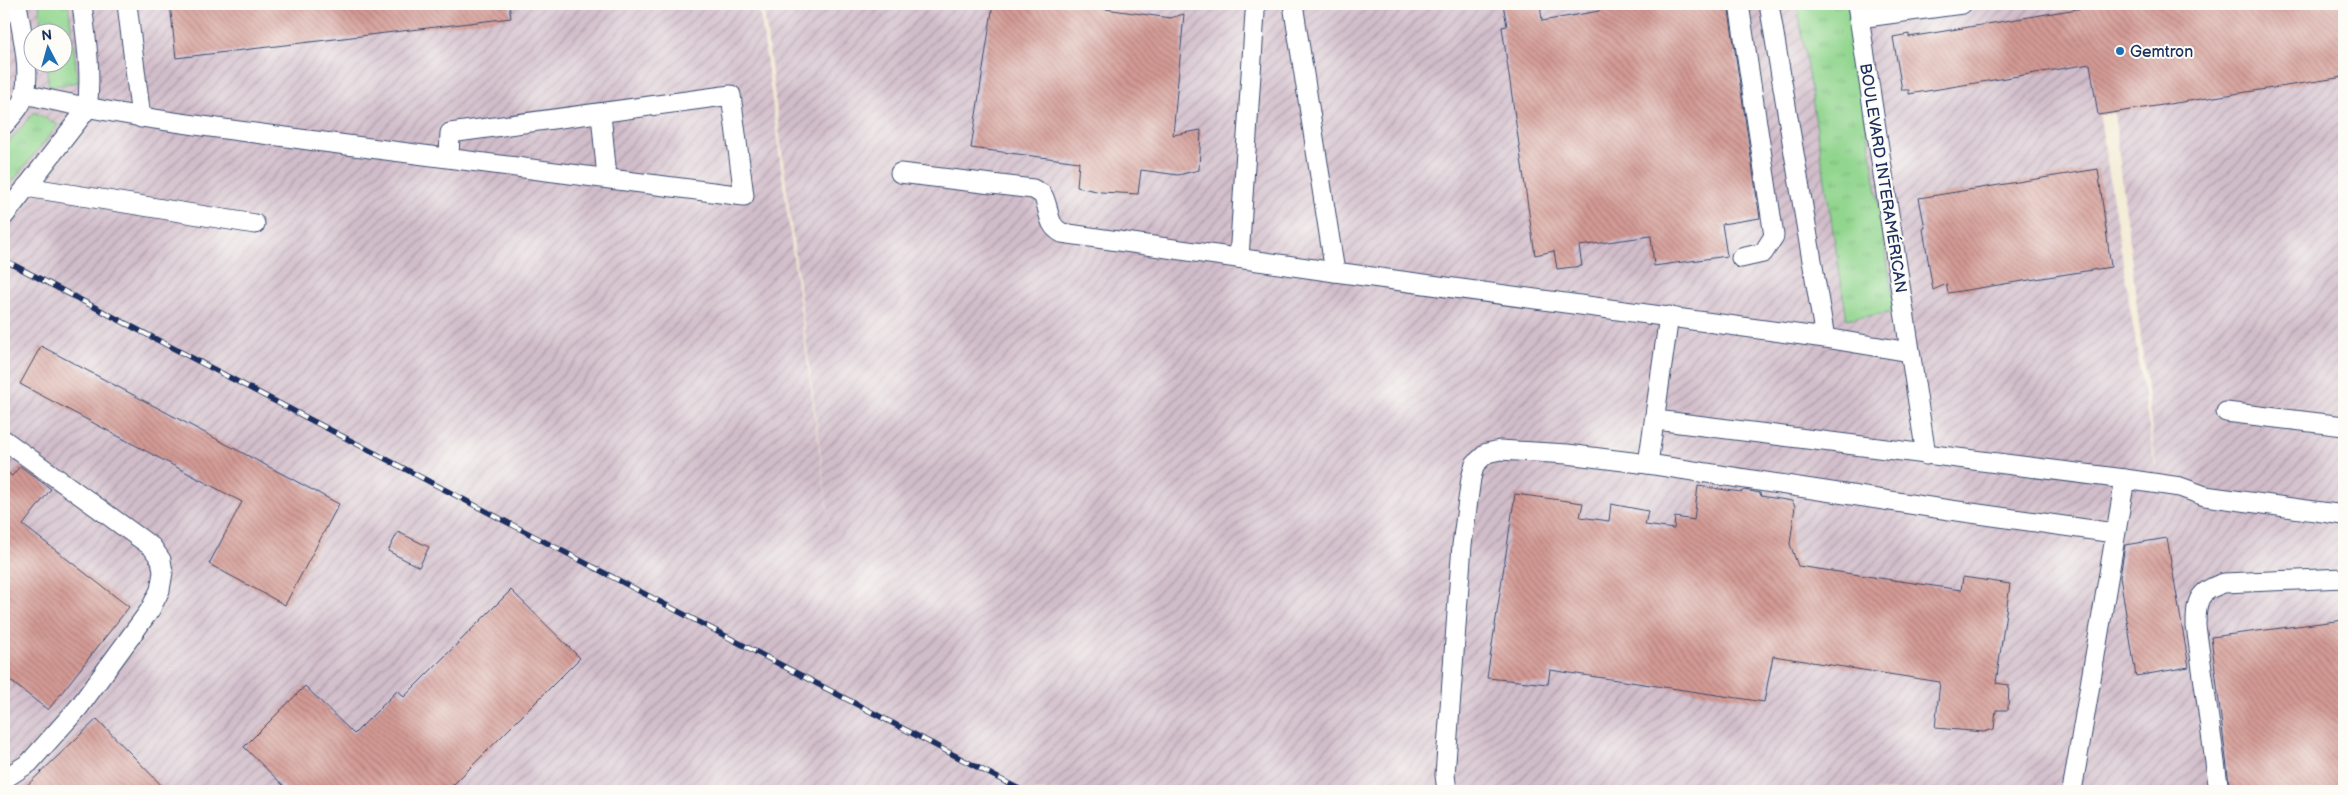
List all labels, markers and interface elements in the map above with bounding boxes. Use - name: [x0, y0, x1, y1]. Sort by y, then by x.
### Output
- north arrow: [22, 22, 72, 72]
- text: N: [41, 27, 53, 45]
- place label: Gemtron: [2130, 43, 2193, 62]
- marker: Gemtron: [2114, 45, 2126, 57]
- street label: BOULEVARD INTERAMÉRICAN: [1855, 62, 1912, 294]

